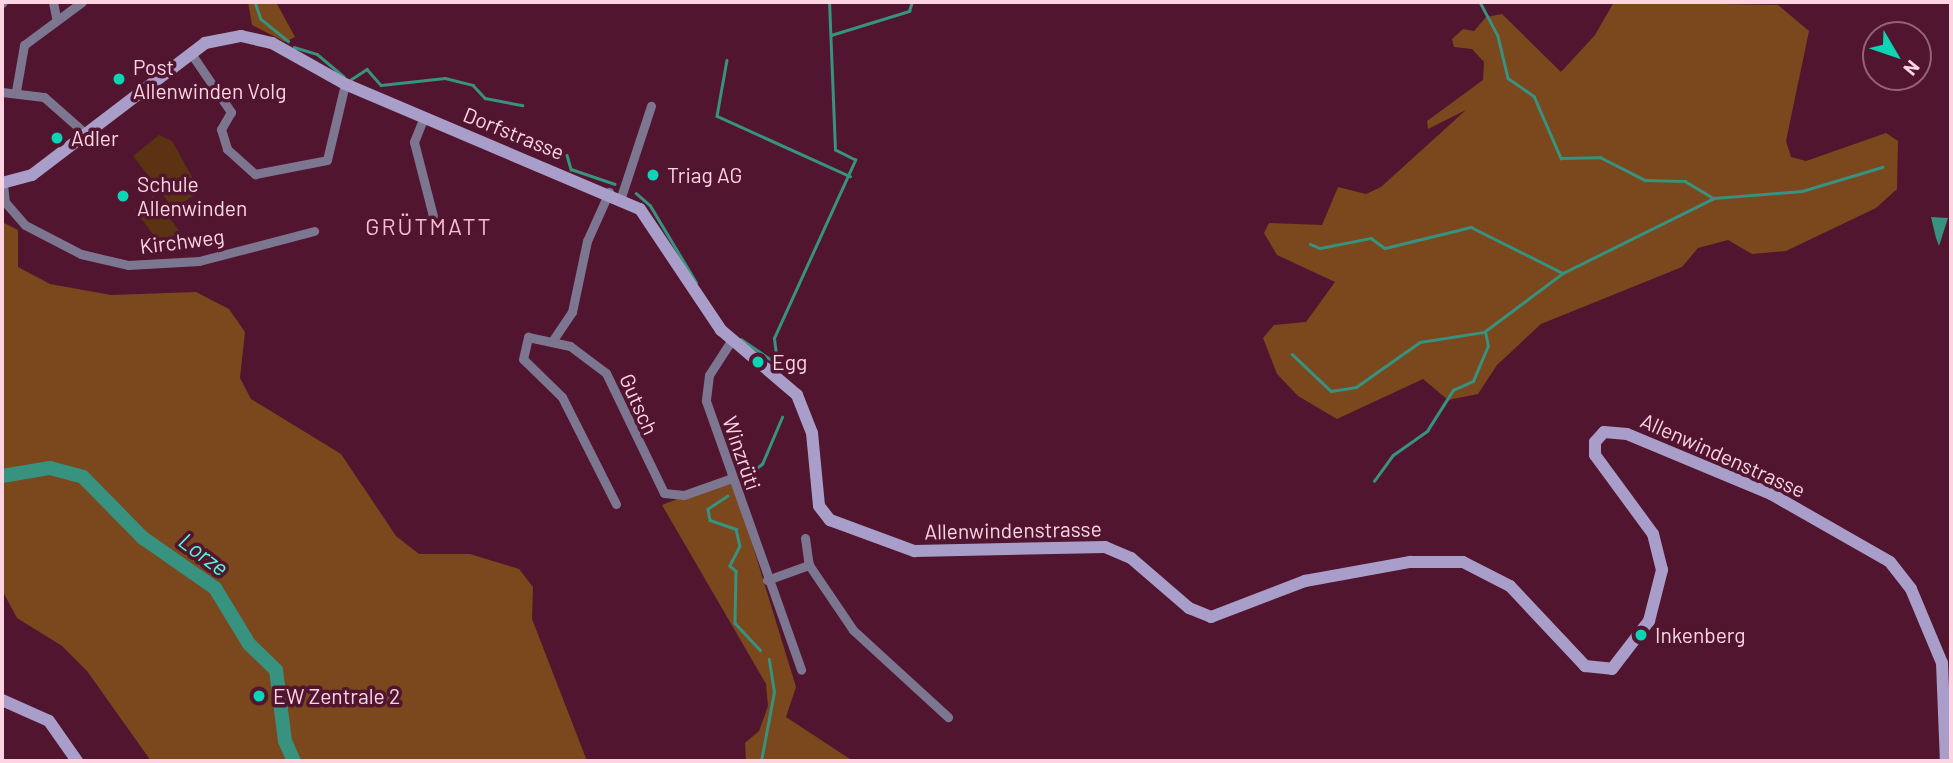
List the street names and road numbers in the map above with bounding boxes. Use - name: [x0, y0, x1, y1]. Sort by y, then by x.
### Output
- street label: Dorfstrasse: [460, 101, 568, 165]
- street label: Kirchweg: [138, 223, 226, 259]
- street label: Gutsch: [614, 370, 664, 438]
- street label: Allenwindenstrasse: [1637, 407, 1809, 503]
- street label: Winzrüti: [718, 413, 766, 493]
- street label: Allenwindenstrasse: [924, 516, 1102, 544]

